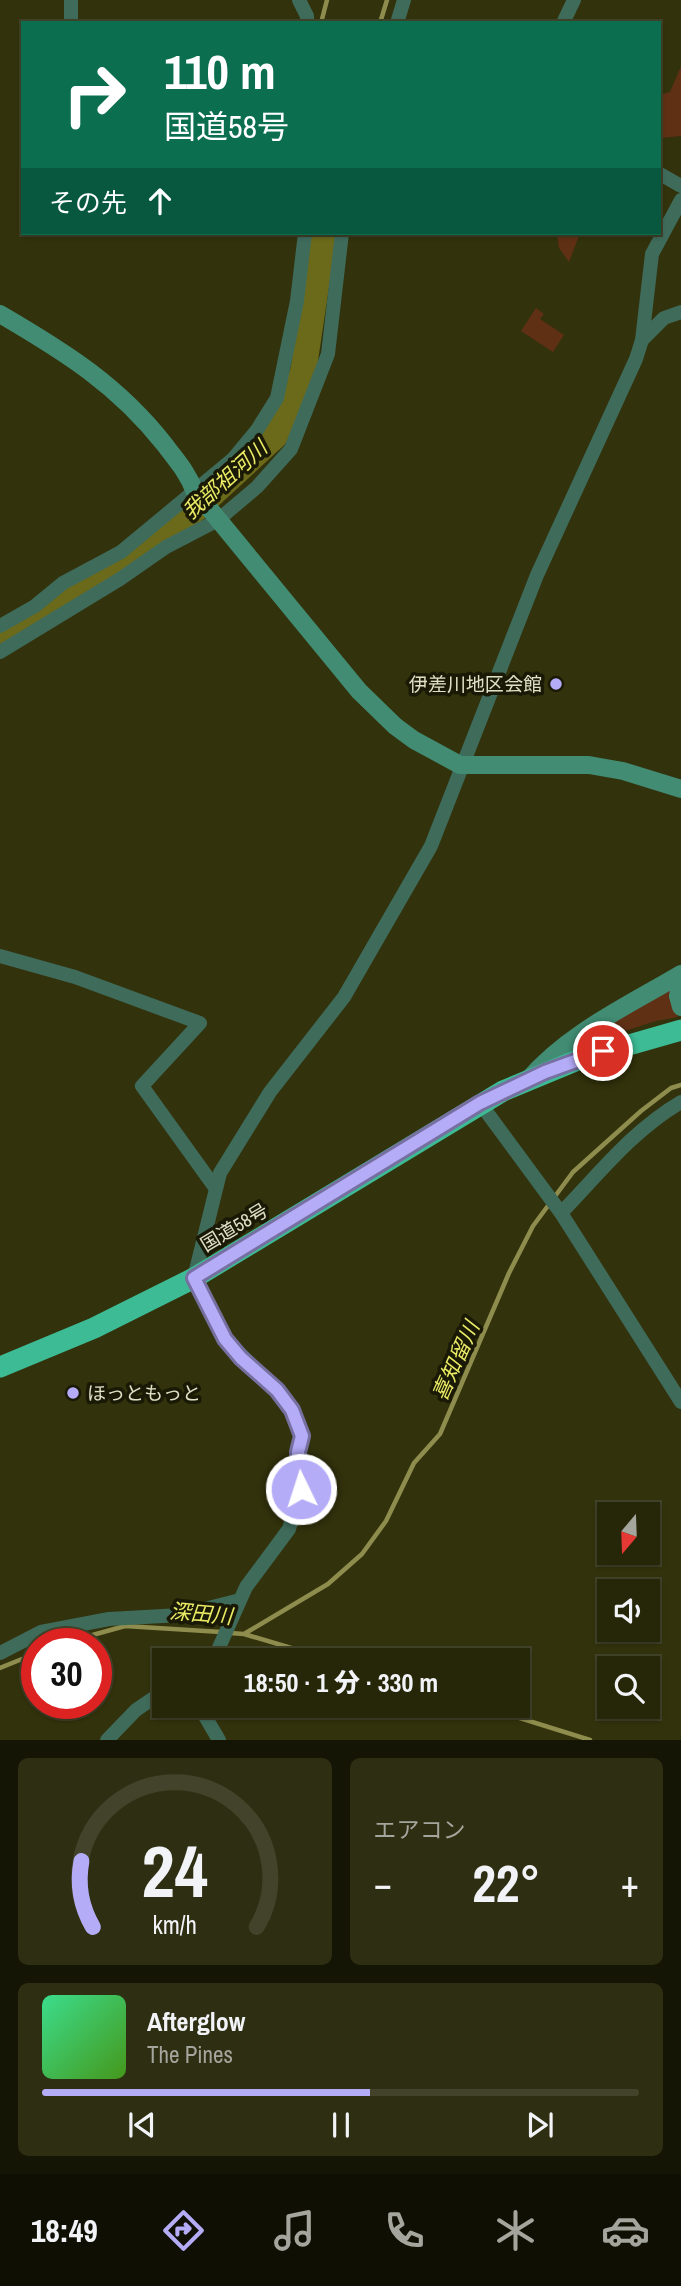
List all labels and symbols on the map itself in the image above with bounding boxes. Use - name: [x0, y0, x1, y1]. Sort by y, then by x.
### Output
- water label: 我部祖河川: [176, 432, 275, 526]
- place label: 伊差川地区会館: [409, 671, 542, 697]
- marker: 伊差川地区会館: [548, 676, 564, 692]
- pin: [573, 1021, 633, 1081]
- street label: 国道58号: [195, 1197, 273, 1257]
- water label: 喜知留川: [425, 1315, 487, 1405]
- place label: ほっともっと: [87, 1380, 201, 1406]
- marker: ほっともっと: [65, 1385, 81, 1401]
- position arrow: [264, 1452, 338, 1526]
- north arrow: [597, 1502, 660, 1564]
- water label: 深田川: [168, 1596, 236, 1631]
- speed limit sign: 30: [21, 1628, 112, 1719]

